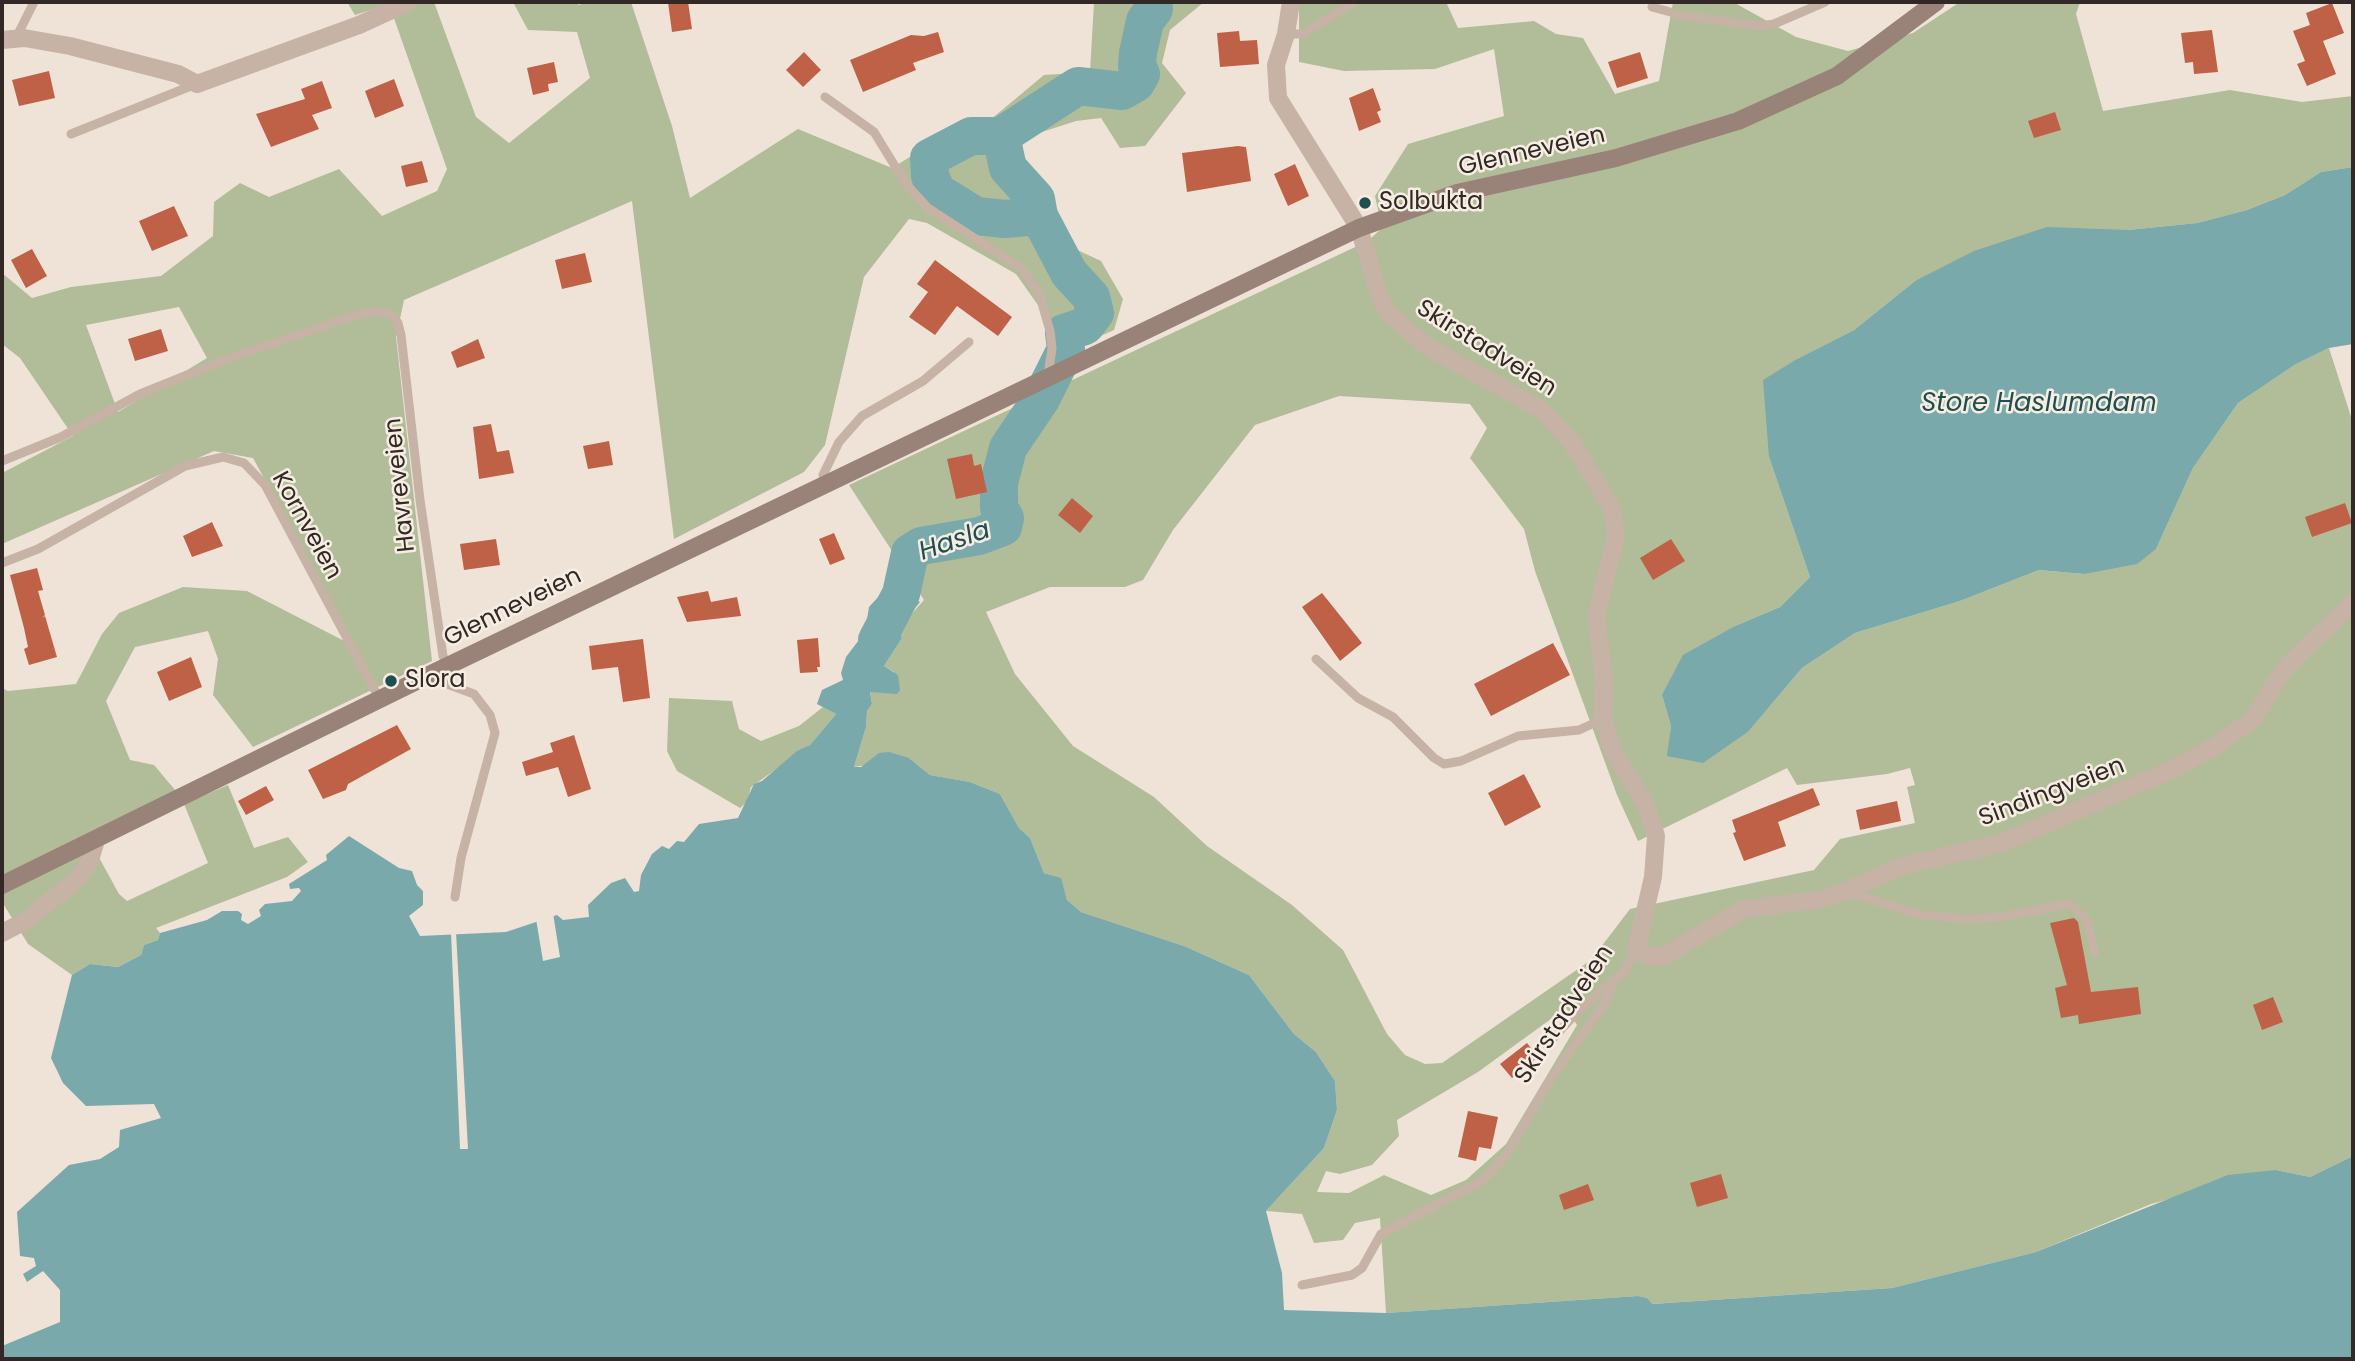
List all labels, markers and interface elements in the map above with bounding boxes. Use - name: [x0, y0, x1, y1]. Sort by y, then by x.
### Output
- street label: Glenneveien: [1456, 121, 1608, 183]
- place label: Solbukta: [1379, 189, 1483, 217]
- marker: Solbukta: [1357, 195, 1373, 211]
- street label: Skirstadveien: [1411, 295, 1561, 403]
- water label: Store Haslumdam: [1921, 388, 2157, 420]
- street label: Havreveien: [380, 417, 422, 553]
- street label: Kornveien: [265, 467, 347, 585]
- water label: Hasla: [915, 515, 995, 569]
- street label: Glenneveien: [439, 562, 587, 654]
- place label: Slora: [405, 667, 466, 695]
- marker: Slora: [383, 673, 399, 689]
- street label: Sindingveien: [1975, 752, 2129, 834]
- street label: Skirstadveien: [1509, 940, 1621, 1090]

